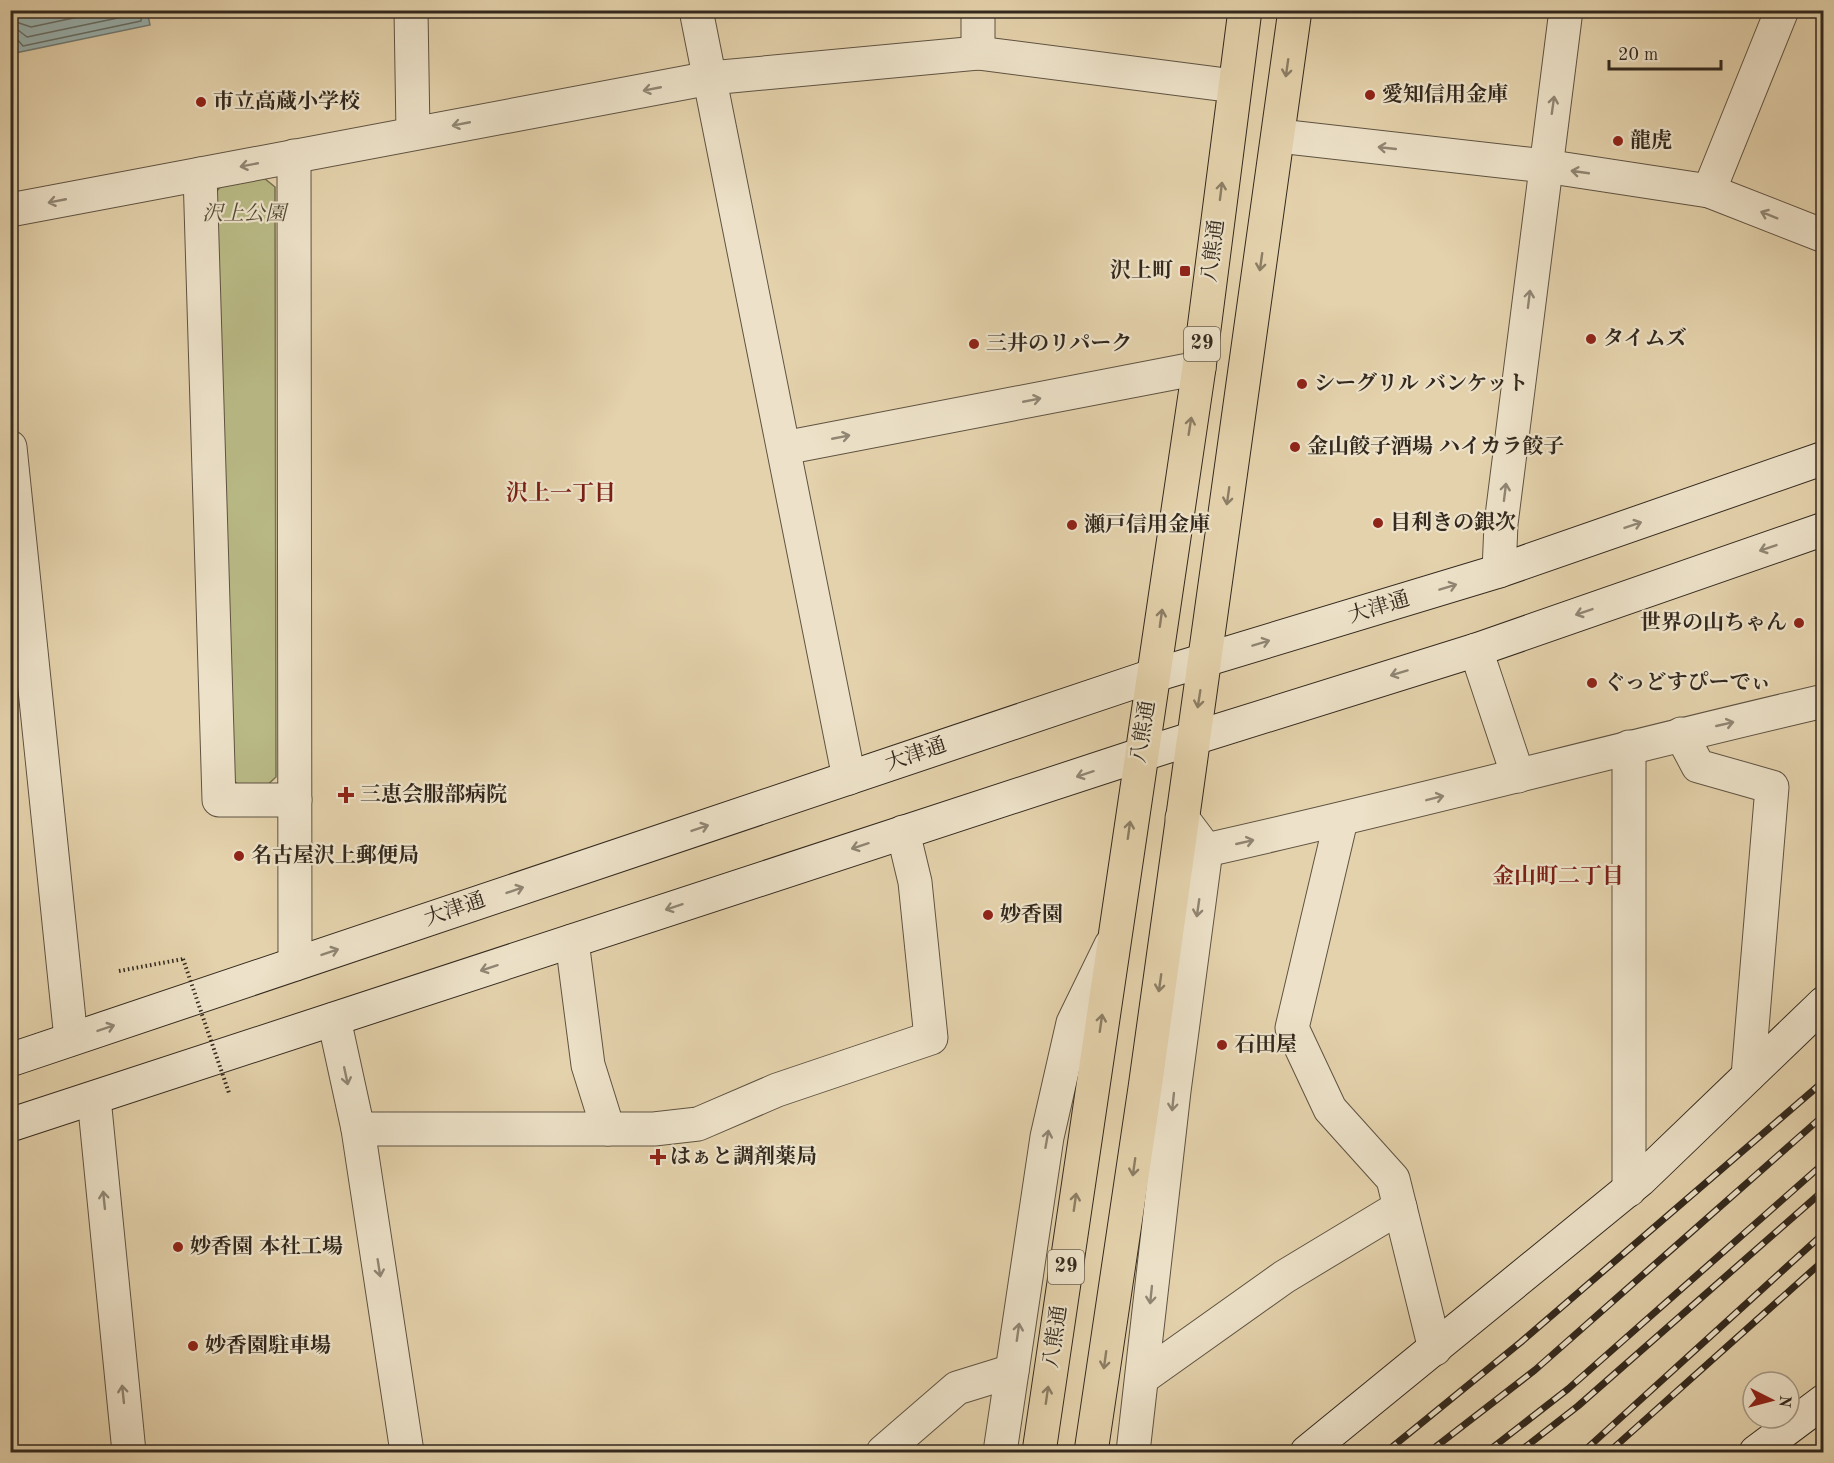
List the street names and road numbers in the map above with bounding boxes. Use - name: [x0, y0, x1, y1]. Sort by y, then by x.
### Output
- street label: 八熊通: [1198, 218, 1228, 284]
- road number: 29: [1184, 327, 1220, 361]
- street label: 大津通: [1345, 587, 1412, 627]
- street label: 八熊通: [1127, 699, 1159, 765]
- street label: 大津通: [882, 733, 949, 775]
- street label: 大津通: [421, 888, 488, 930]
- road number: 29: [1048, 1250, 1084, 1284]
- street label: 八熊通: [1039, 1304, 1071, 1370]

